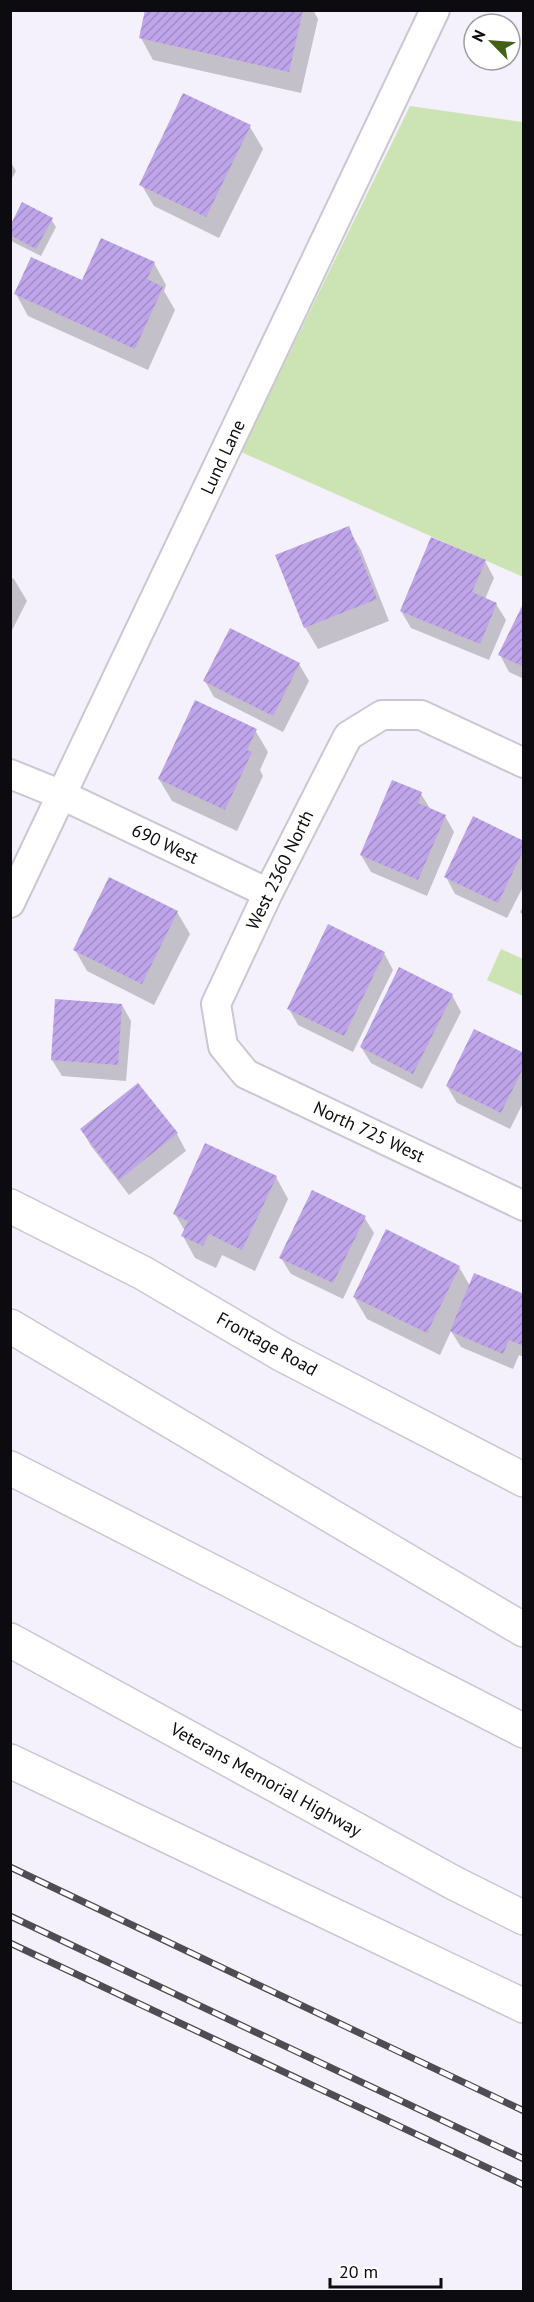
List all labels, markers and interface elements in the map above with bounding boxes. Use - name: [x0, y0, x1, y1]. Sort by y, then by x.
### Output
- north arrow: [462, 12, 522, 72]
- text: N: [467, 27, 490, 45]
- street label: Lund Lane: [195, 416, 250, 498]
- street label: West 2360 North: [241, 806, 318, 933]
- street label: 690 West: [128, 818, 202, 869]
- street label: North 725 West: [310, 1096, 428, 1167]
- street label: Frontage Road: [213, 1306, 322, 1381]
- street label: Veterans Memorial Highway: [166, 1717, 366, 1842]
- scale bar: [330, 2251, 441, 2289]
- text: 20 m: [339, 2260, 378, 2283]

